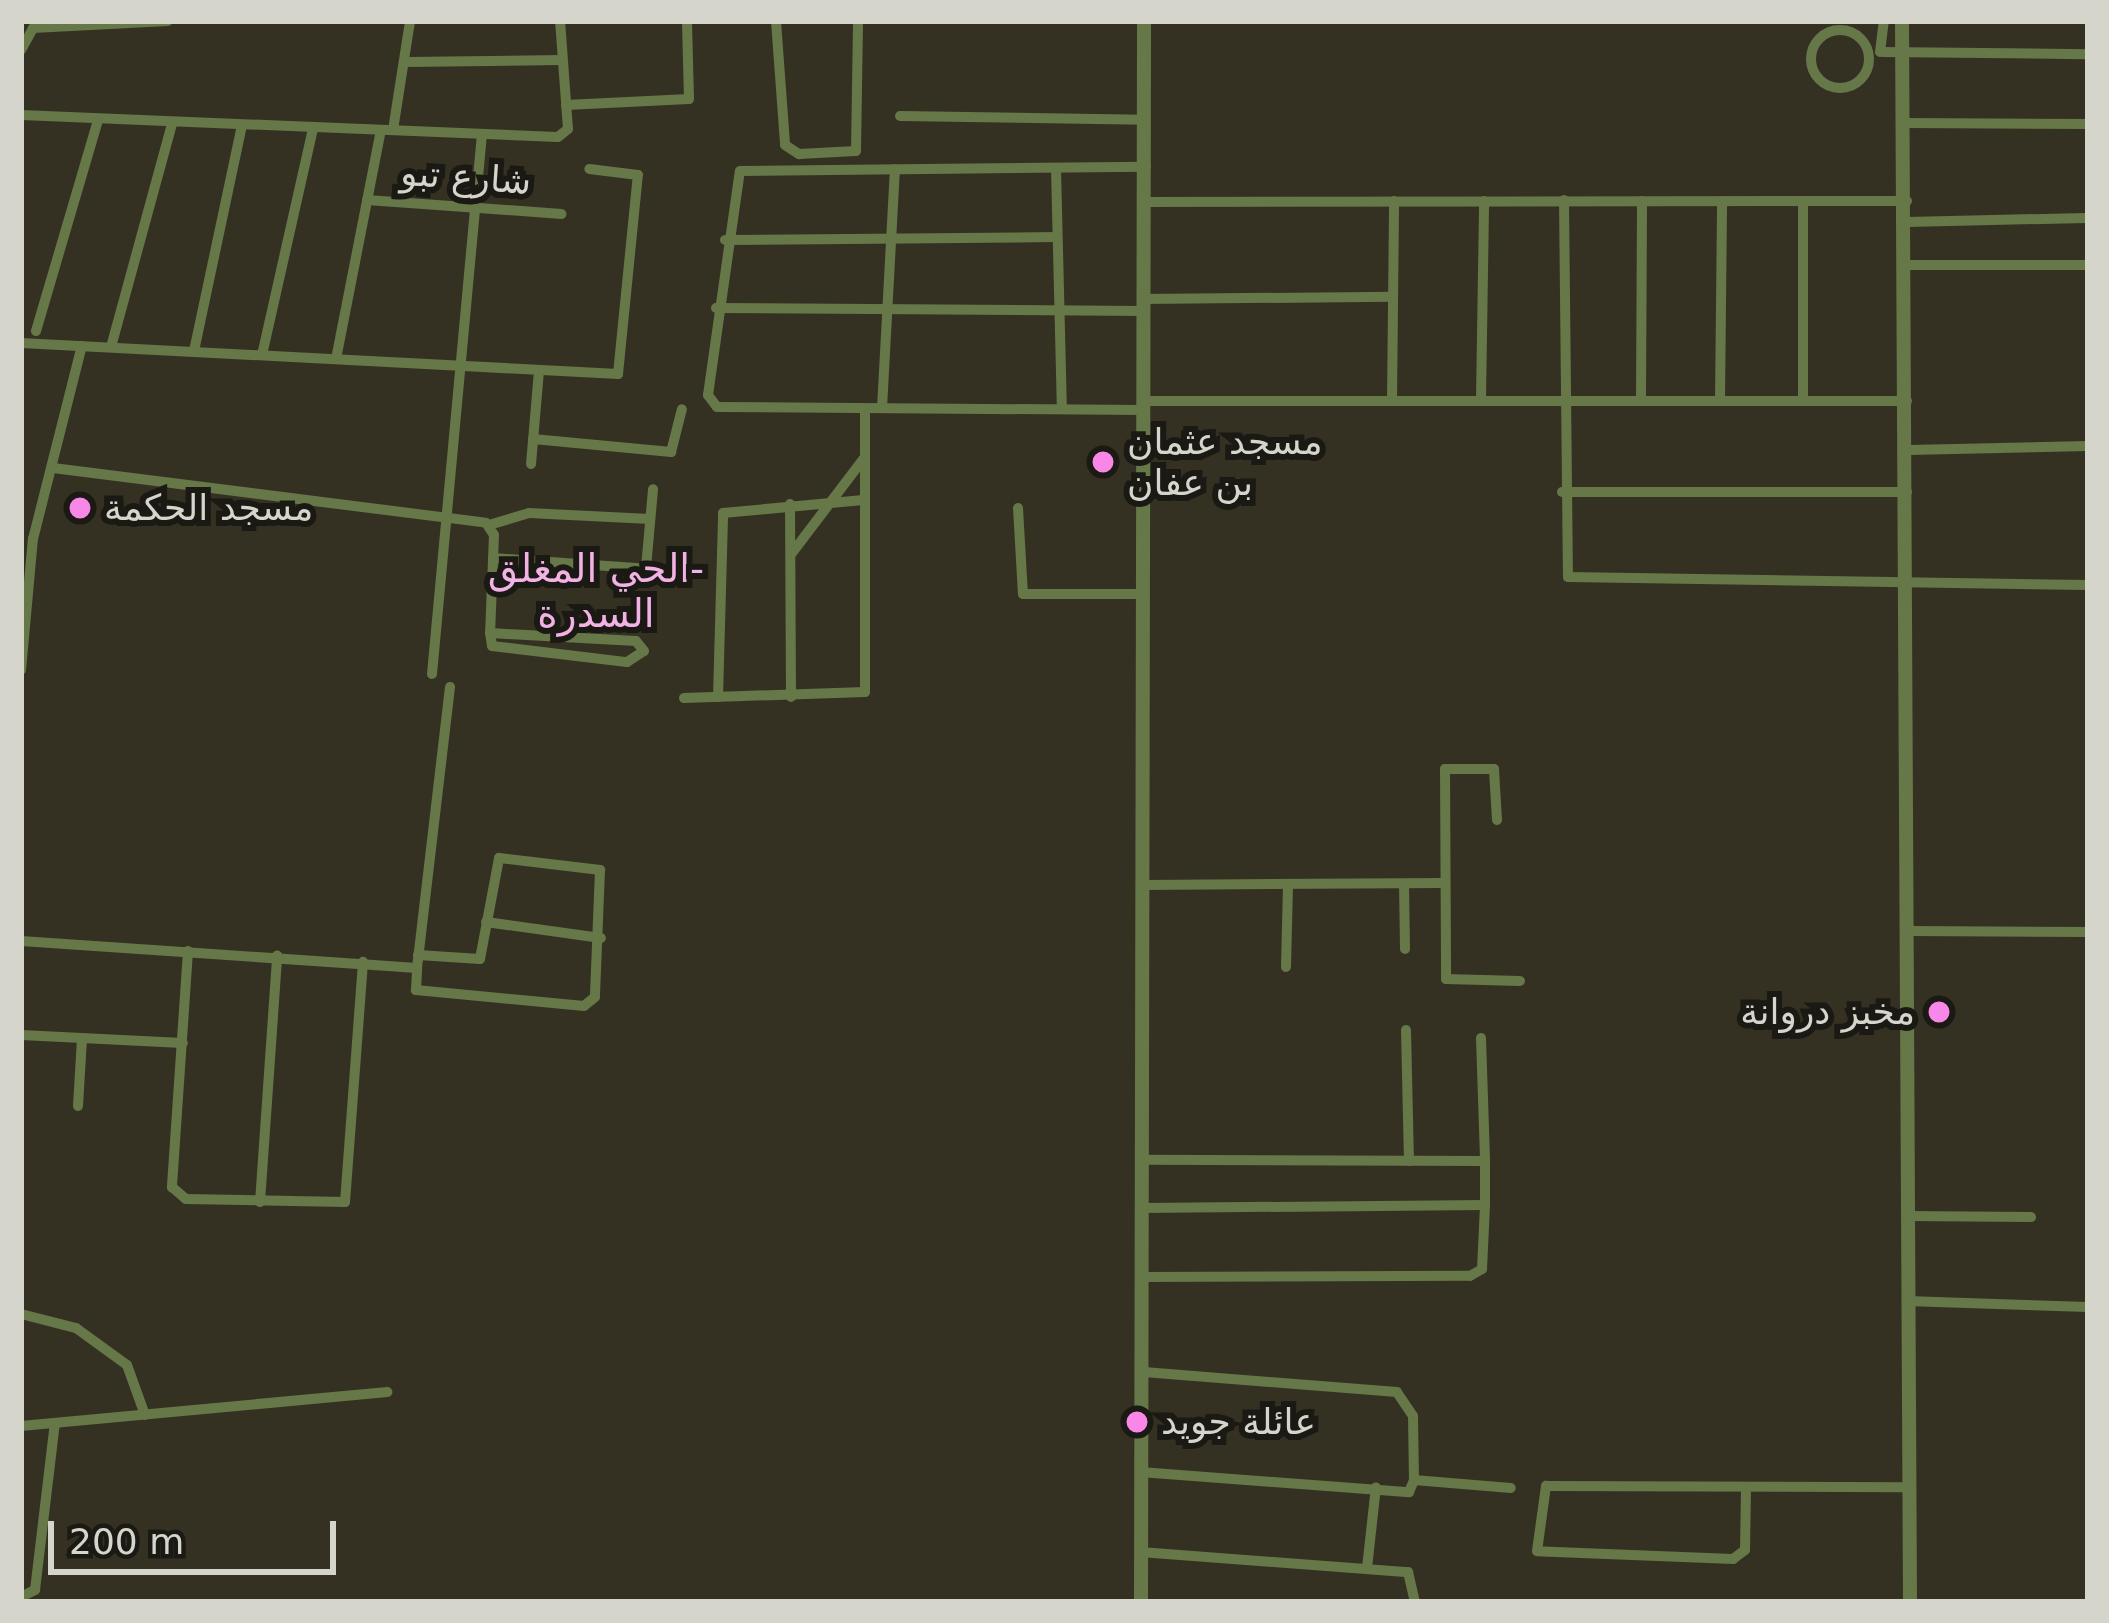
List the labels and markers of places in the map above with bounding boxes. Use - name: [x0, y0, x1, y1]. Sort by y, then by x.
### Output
- place label: مسجد عثمان بن عفان: [1127, 419, 1323, 504]
- marker: مسجد عثمان بن عفان: [1090, 449, 1116, 475]
- place label: مسجد الحكمة: [104, 486, 313, 530]
- marker: مسجد الحكمة: [67, 495, 93, 521]
- place label: مخبز دروانة: [1740, 990, 1915, 1034]
- marker: مخبز دروانة: [1926, 999, 1952, 1025]
- place label: عائلة جويد: [1161, 1400, 1316, 1444]
- marker: عائلة جويد: [1124, 1409, 1150, 1435]

